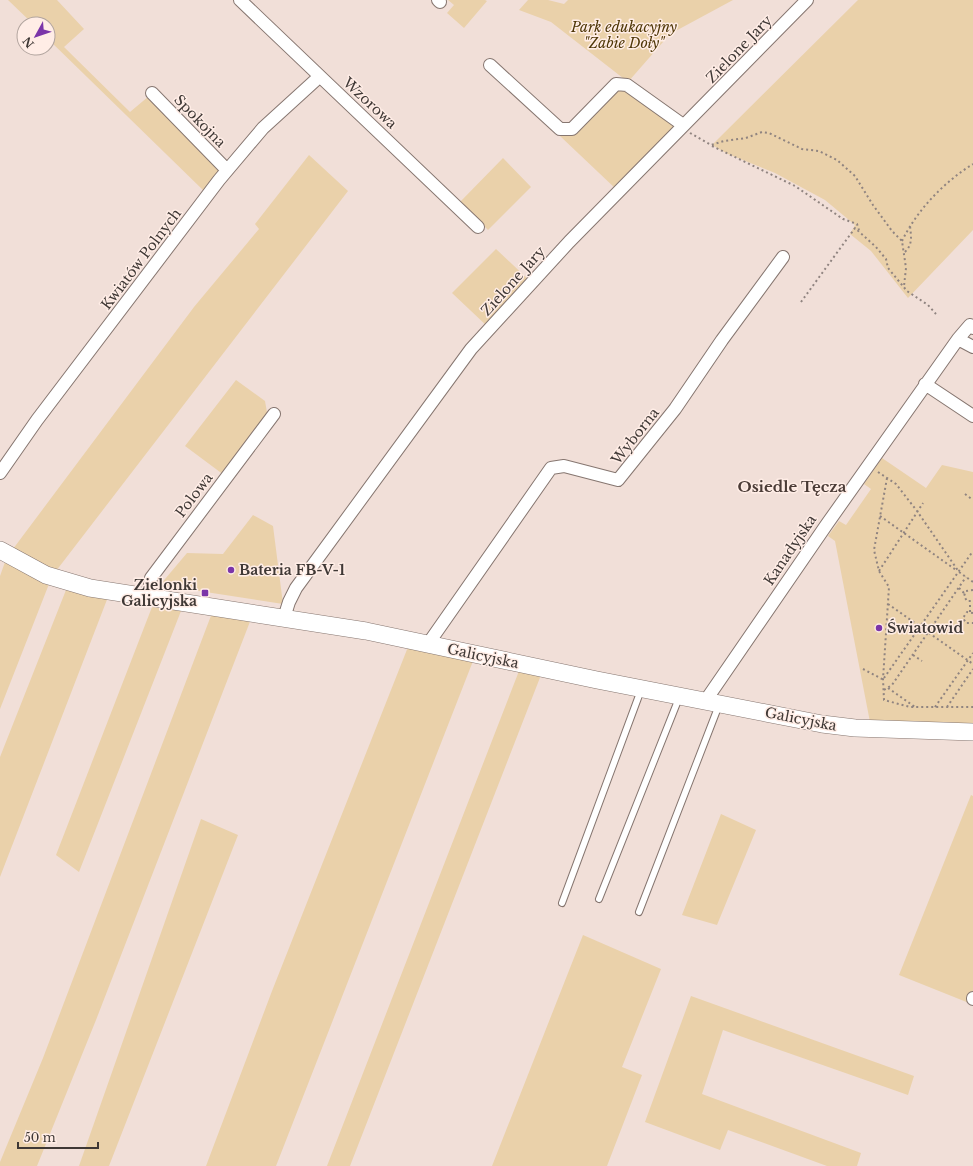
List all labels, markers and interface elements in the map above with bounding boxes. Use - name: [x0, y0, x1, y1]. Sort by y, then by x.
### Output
- street label: Zielone Jary: [702, 11, 776, 87]
- north arrow: [16, 16, 56, 56]
- park label: Park edukacyjny "Żabie Doły": [570, 18, 678, 52]
- text: N: [19, 33, 37, 51]
- street label: Wzorowa: [339, 73, 401, 133]
- street label: Spokojna: [170, 91, 230, 151]
- street label: Kwiatów Polnych: [97, 204, 185, 313]
- street label: Zielone Jary: [477, 242, 549, 319]
- street label: Wyborna: [607, 404, 663, 469]
- street label: Polowa: [171, 469, 217, 521]
- district label: Osiedle Tęcza: [738, 477, 847, 496]
- street label: Kanadyjska: [760, 511, 820, 589]
- place label: Bateria FB-V-1: [239, 561, 345, 579]
- marker: Bateria FB-V-1: [226, 565, 236, 575]
- place label: Zielonki Galicyjska: [121, 576, 197, 610]
- marker: Zielonki Galicyjska: [200, 588, 210, 598]
- place label: Światowid: [887, 618, 963, 637]
- marker: Światowid: [874, 623, 884, 633]
- street label: Galicyjska: [446, 640, 521, 672]
- street label: Galicyjska: [764, 703, 839, 735]
- scale bar: [18, 1124, 98, 1150]
- text: 50 m: [24, 1130, 56, 1145]

